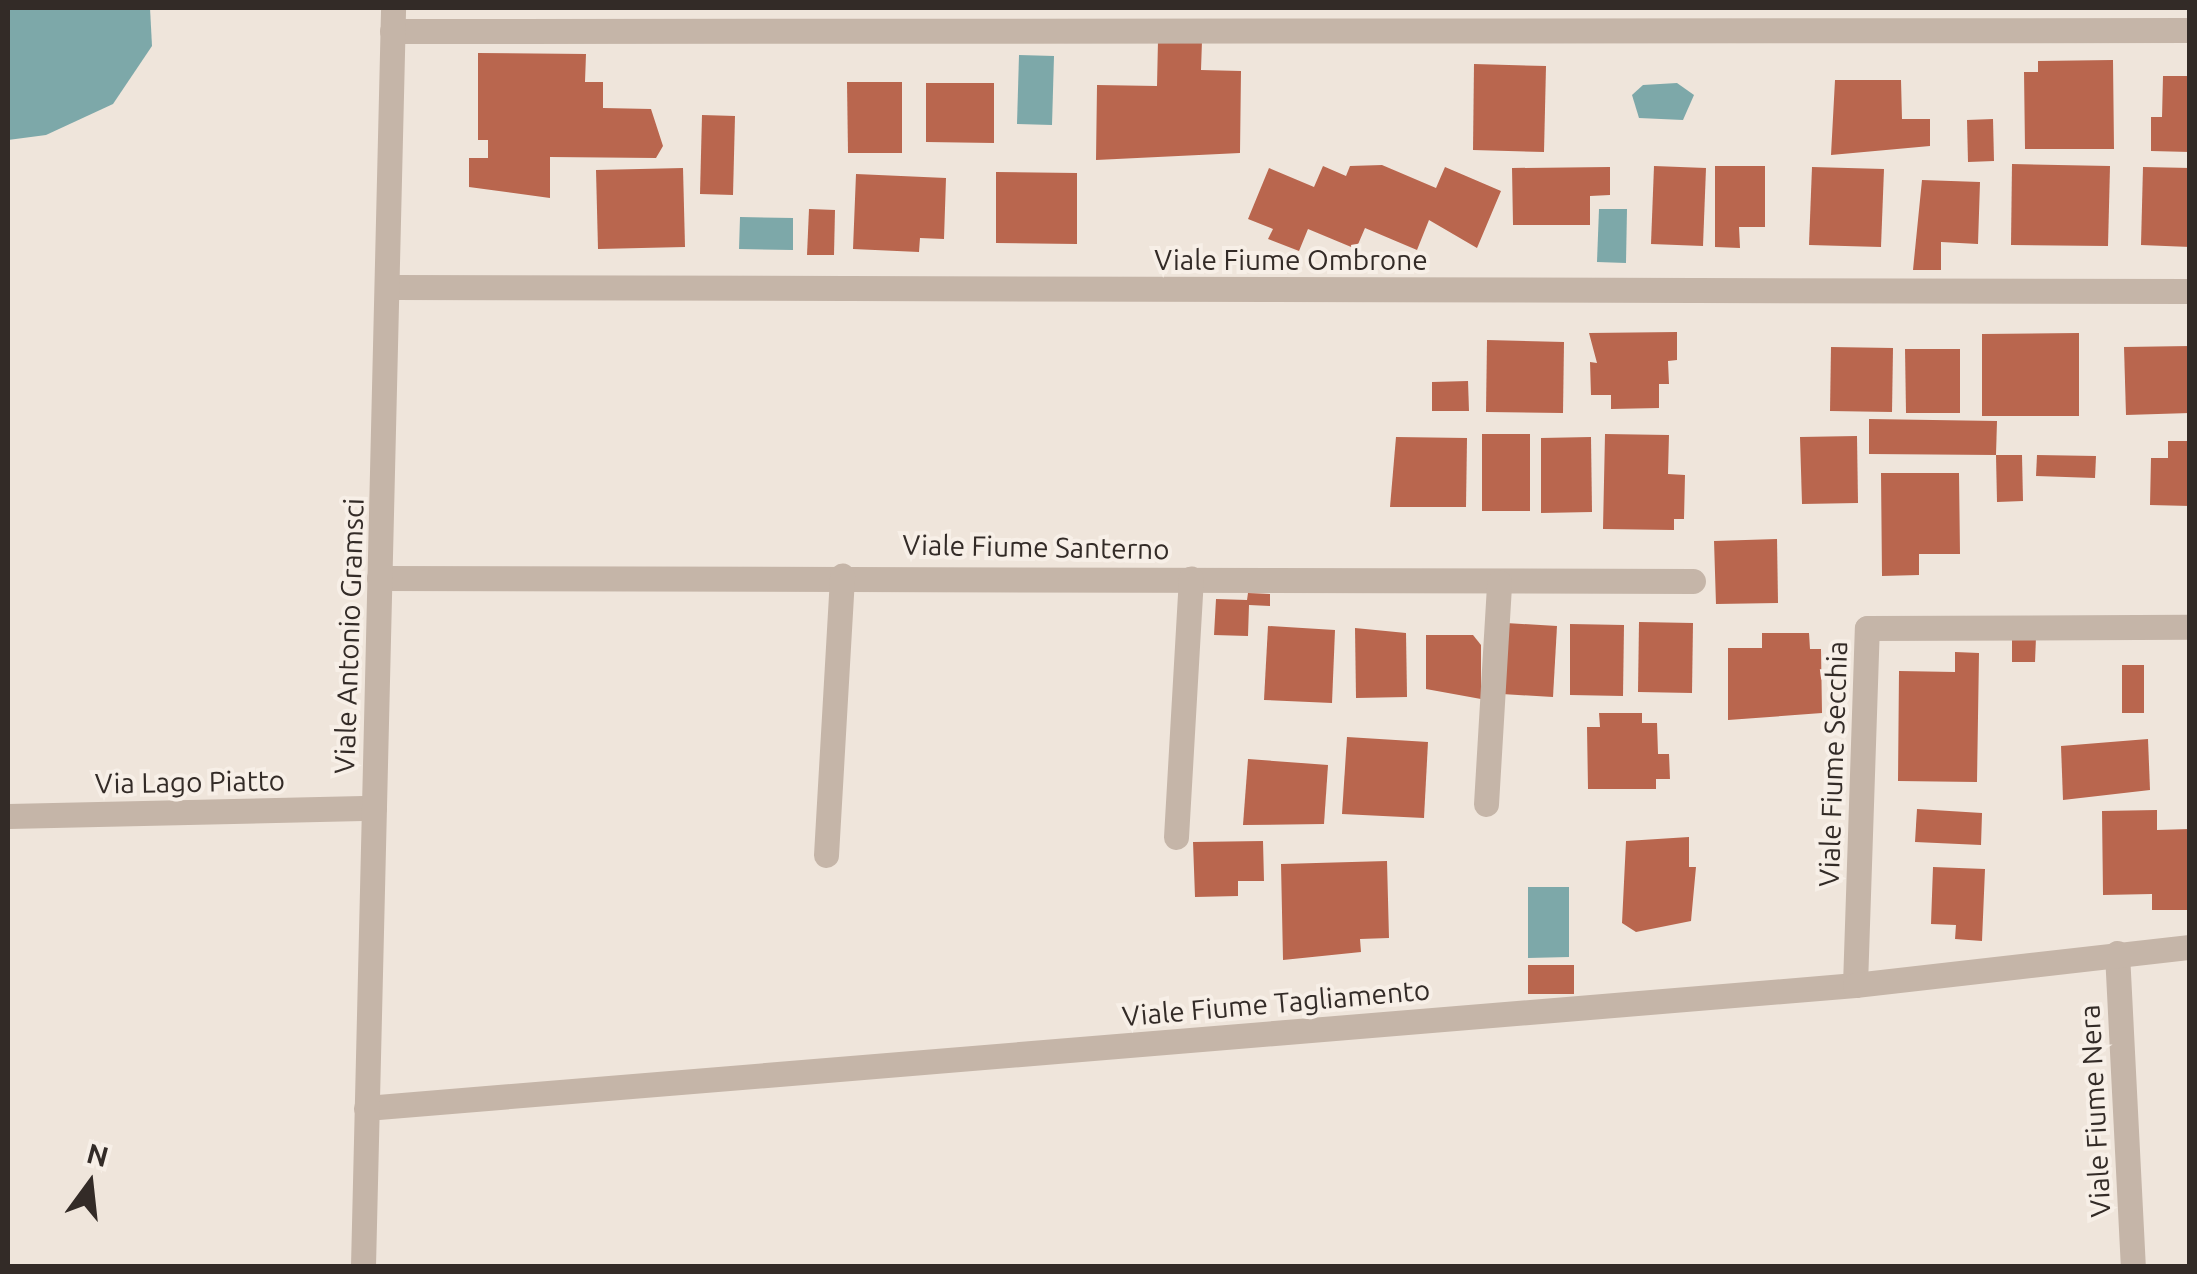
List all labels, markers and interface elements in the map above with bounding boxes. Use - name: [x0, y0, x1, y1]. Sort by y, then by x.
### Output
- street label: Viale Fiume Ombrone: [1154, 243, 1428, 277]
- street label: Viale Antonio Gramsci: [327, 498, 371, 774]
- street label: Viale Fiume Santerno: [902, 528, 1170, 566]
- street label: Viale Fiume Secchia: [1812, 641, 1854, 887]
- street label: Via Lago Piatto: [95, 764, 285, 800]
- street label: Viale Fiume Tagliamento: [1121, 973, 1431, 1033]
- street label: Viale Fiume Nera: [2073, 1004, 2117, 1218]
- north arrow: [40, 1134, 140, 1234]
- text: N: [84, 1137, 112, 1172]

